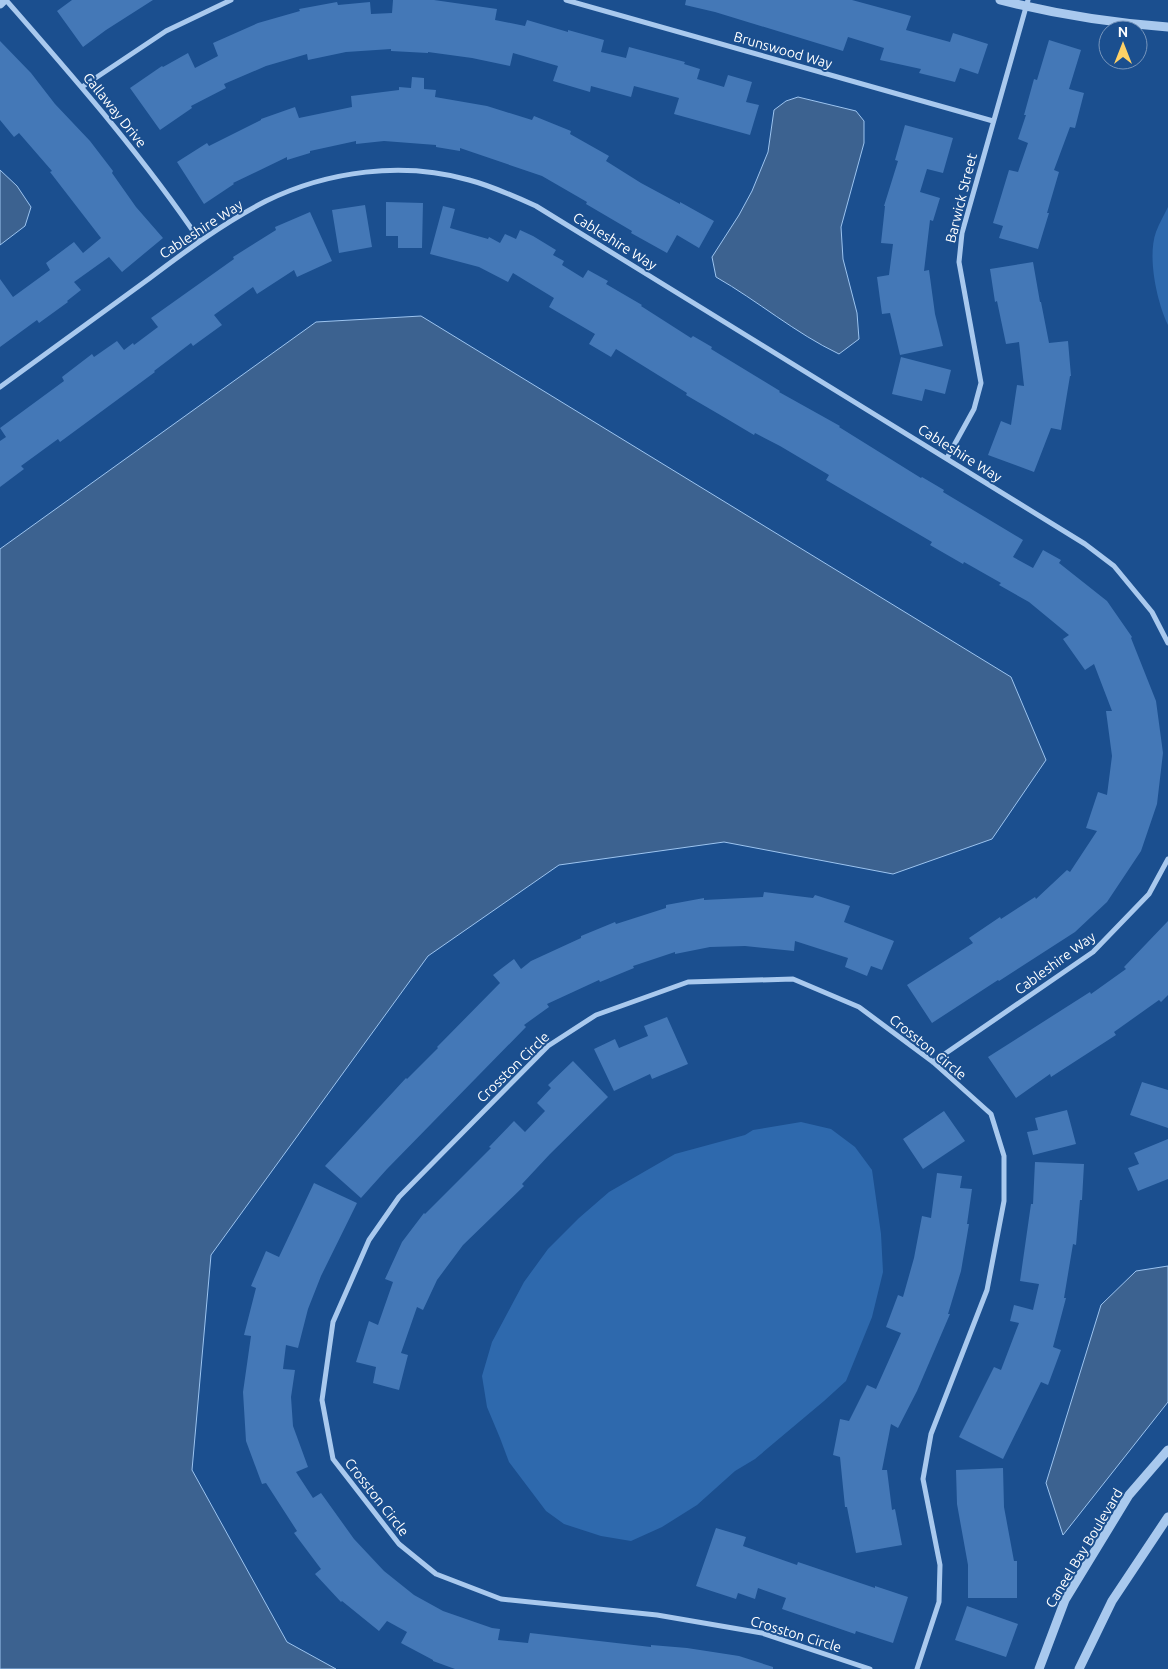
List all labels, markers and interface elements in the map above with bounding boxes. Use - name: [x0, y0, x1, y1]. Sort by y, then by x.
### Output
- north arrow: [1098, 20, 1148, 70]
- text: N: [1118, 24, 1128, 40]
- street label: Brunswood Way: [732, 28, 834, 72]
- street label: Callaway Drive: [80, 69, 150, 151]
- street label: Barwick Street: [942, 151, 980, 244]
- street label: Cableshire Way: [157, 196, 246, 262]
- street label: Cableshire Way: [570, 209, 660, 273]
- street label: Cableshire Way: [915, 421, 1005, 485]
- street label: Cableshire Way: [1012, 928, 1099, 998]
- street label: Crosston Circle: [886, 1011, 970, 1083]
- street label: Crosston Circle: [474, 1029, 552, 1105]
- street label: Crosston Circle: [342, 1455, 412, 1539]
- street label: Caneel Bay Boulevard: [1042, 1486, 1126, 1610]
- street label: Crosston Circle: [749, 1613, 843, 1655]

